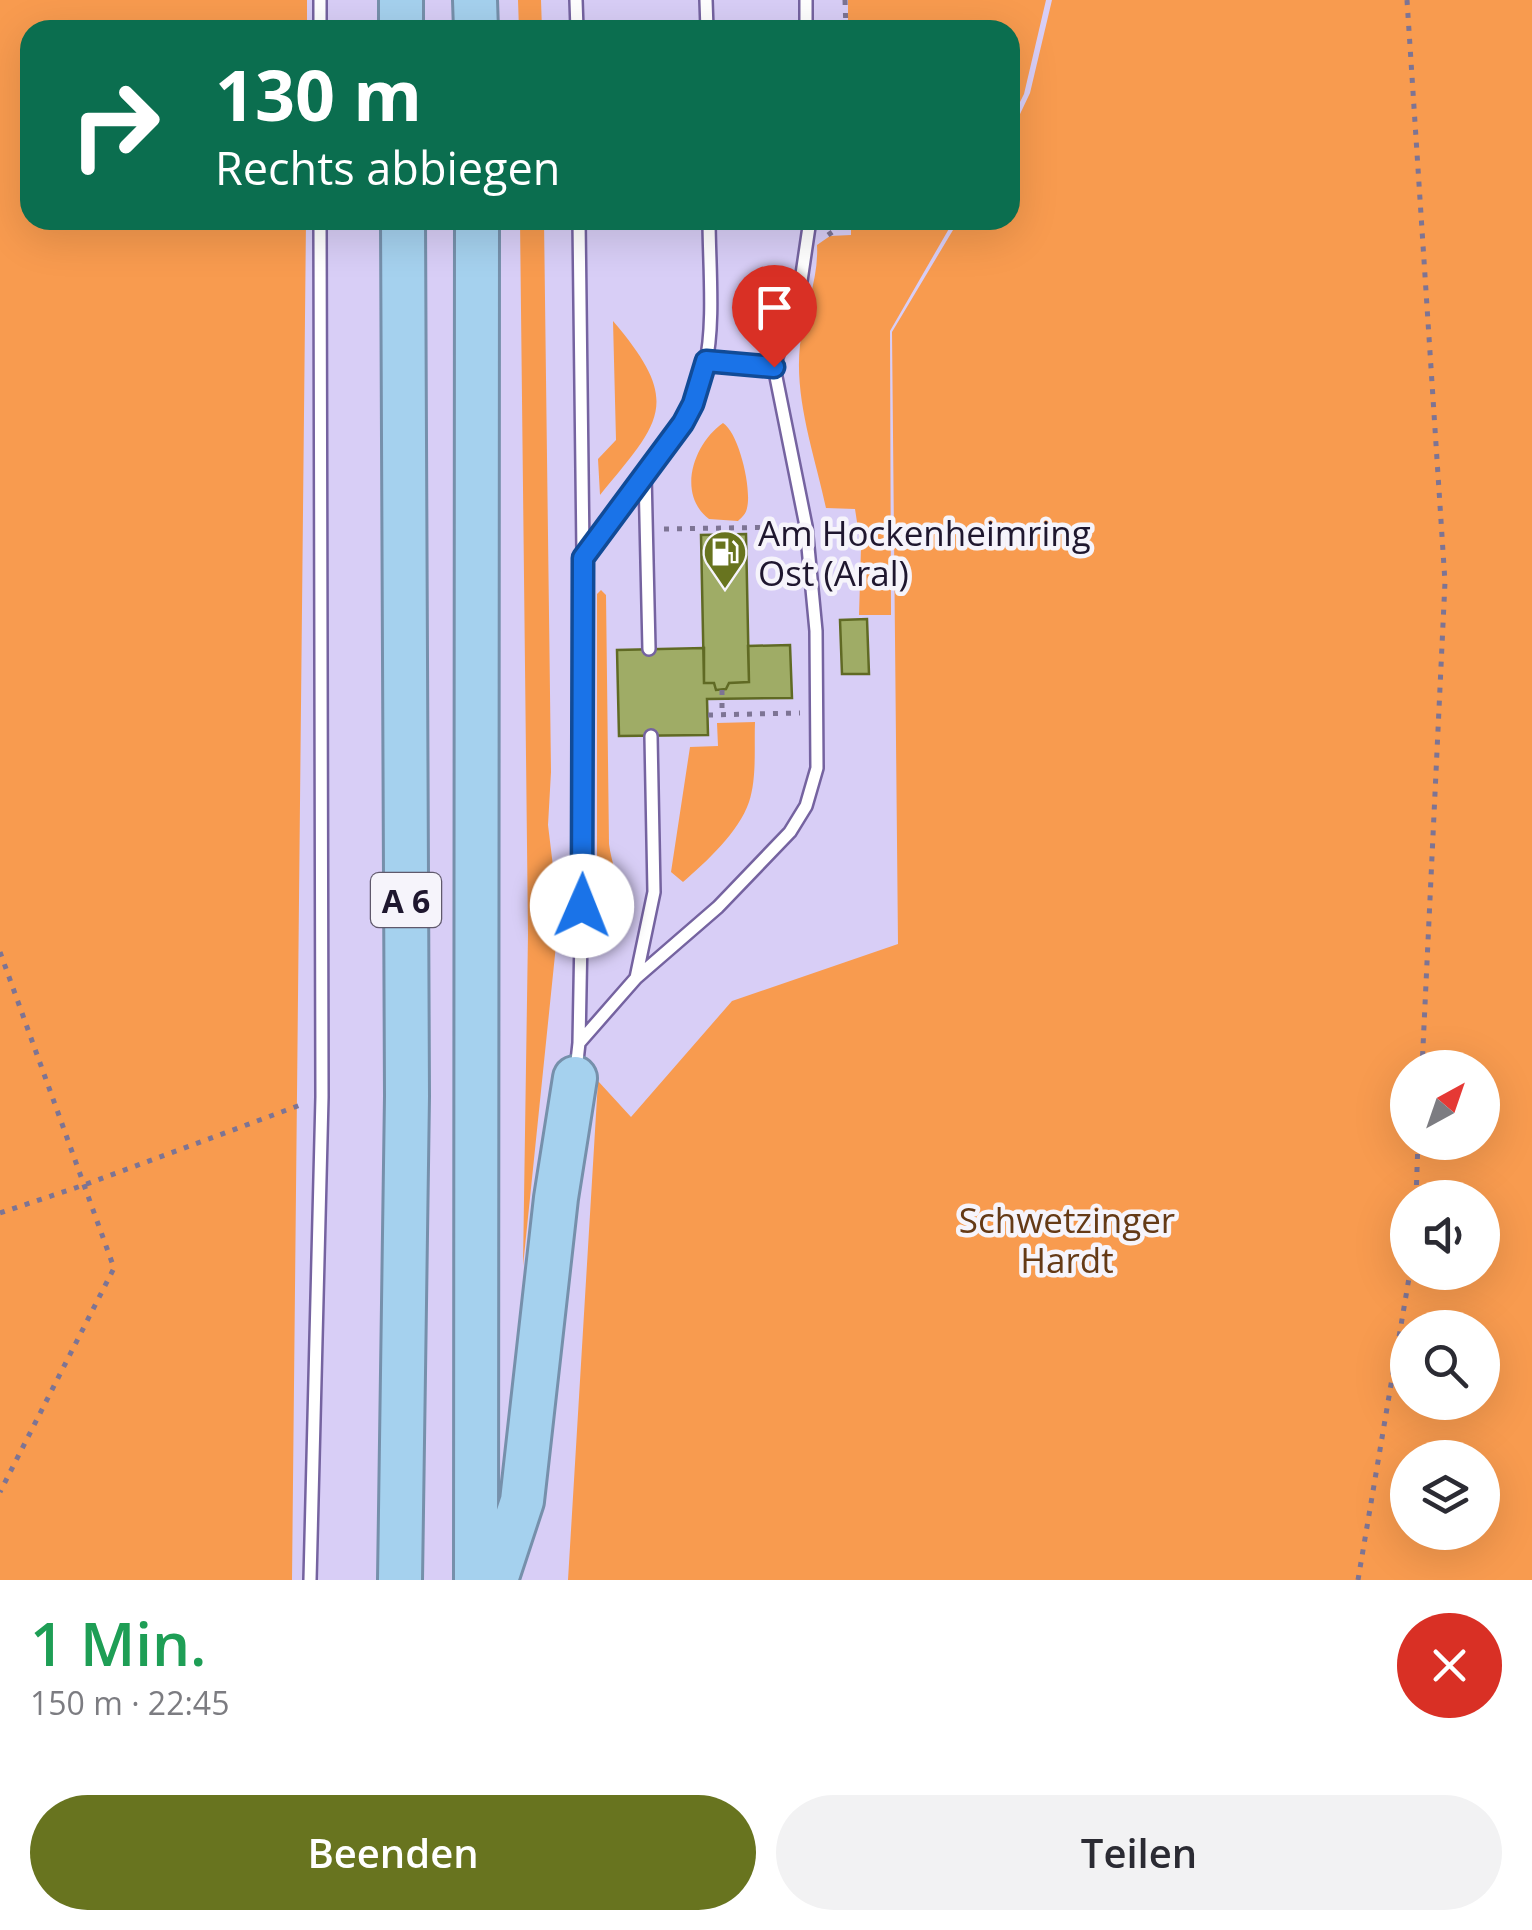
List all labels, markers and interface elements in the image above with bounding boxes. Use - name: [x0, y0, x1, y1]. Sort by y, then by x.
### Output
- text: 130 m: [215, 46, 422, 142]
- icon: right: [50, 60, 180, 190]
- text: Rechts abbiegen: [215, 137, 560, 198]
- pin: [732, 265, 817, 368]
- icon: arrive: [747, 280, 802, 335]
- place label: Am Hockenheimring Ost (Aral): [758, 509, 1091, 596]
- fuel station icon: Am Hockenheimring Ost (Aral): [702, 529, 748, 590]
- position arrow: [530, 854, 634, 958]
- road number: A 6: [371, 873, 441, 927]
- north arrow: [1390, 1050, 1500, 1160]
- map controls: [1390, 1050, 1500, 1550]
- button: sound: [1390, 1180, 1500, 1290]
- park label: Schwetzinger Hardt: [959, 1196, 1175, 1283]
- button: search: [1390, 1310, 1500, 1420]
- button: layers: [1390, 1440, 1500, 1550]
- text: 1 Min.: [30, 1602, 206, 1684]
- button: close: [1397, 1613, 1502, 1718]
- text: 150 m · 22:45: [30, 1681, 229, 1724]
- button: Beenden: [30, 1795, 756, 1910]
- button: Teilen: [776, 1795, 1502, 1910]

